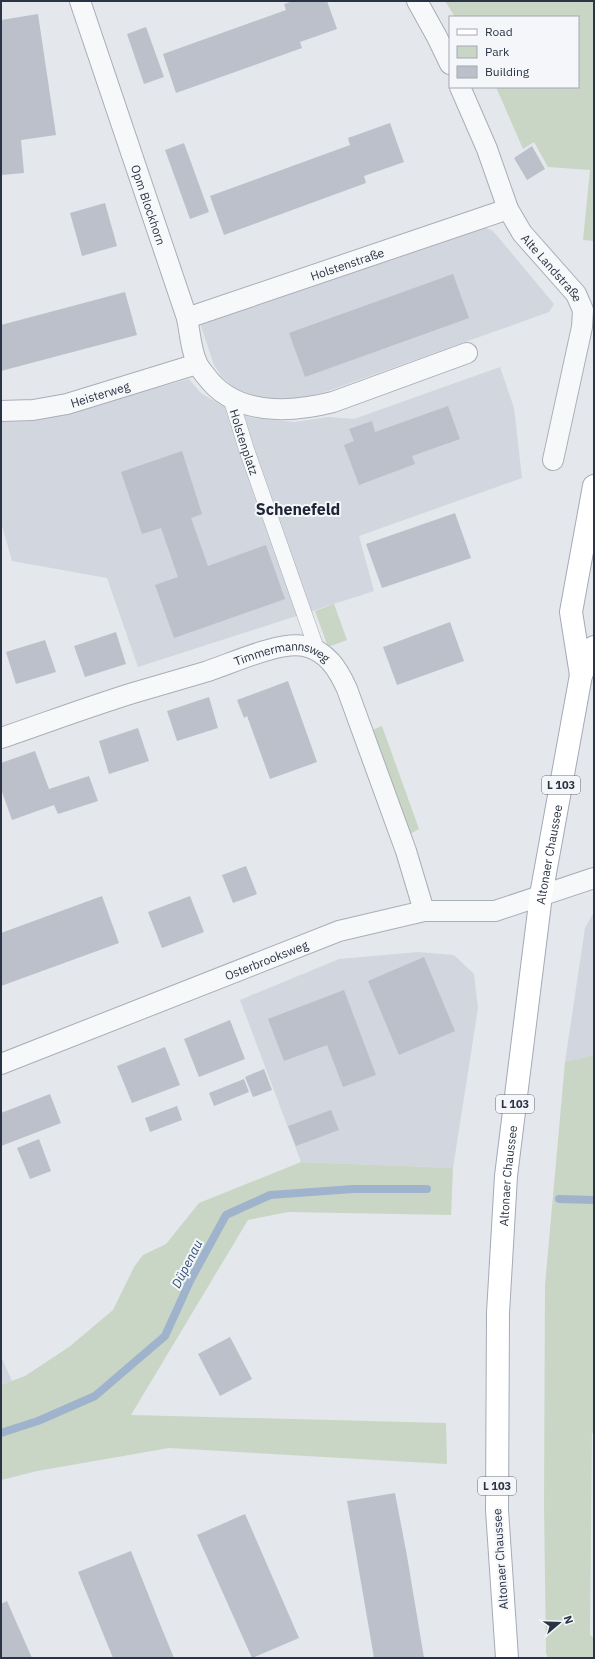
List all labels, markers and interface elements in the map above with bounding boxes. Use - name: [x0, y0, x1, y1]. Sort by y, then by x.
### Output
- legend: [449, 16, 579, 88]
- text: Road: [485, 24, 513, 39]
- text: Park: [485, 44, 510, 59]
- text: Building: [485, 64, 530, 79]
- street label: Opm Blockhorn: [128, 163, 169, 247]
- street label: Alte Landstraße: [518, 230, 586, 304]
- street label: Holstenstraße: [308, 244, 386, 283]
- street label: Heisterweg: [68, 378, 132, 410]
- street label: Holstenplatz: [227, 407, 262, 477]
- district label: Schenefeld: [256, 499, 340, 519]
- text: Timmermannsweg: [232, 638, 334, 668]
- street label: Timmermannsweg: [231, 657, 331, 671]
- road number: L 103: [542, 776, 580, 794]
- street label: Altonaer Chaussee: [532, 803, 565, 905]
- street label: Osterbrooksweg: [222, 936, 311, 983]
- road number: L 103: [496, 1095, 534, 1113]
- street label: Altonaer Chaussee: [496, 1124, 520, 1227]
- water label: Düpenau: [168, 1237, 206, 1291]
- road number: L 103: [478, 1477, 516, 1495]
- street label: Altonaer Chaussee: [489, 1508, 511, 1610]
- north arrow: [539, 1603, 579, 1643]
- text: N: [561, 1614, 576, 1626]

